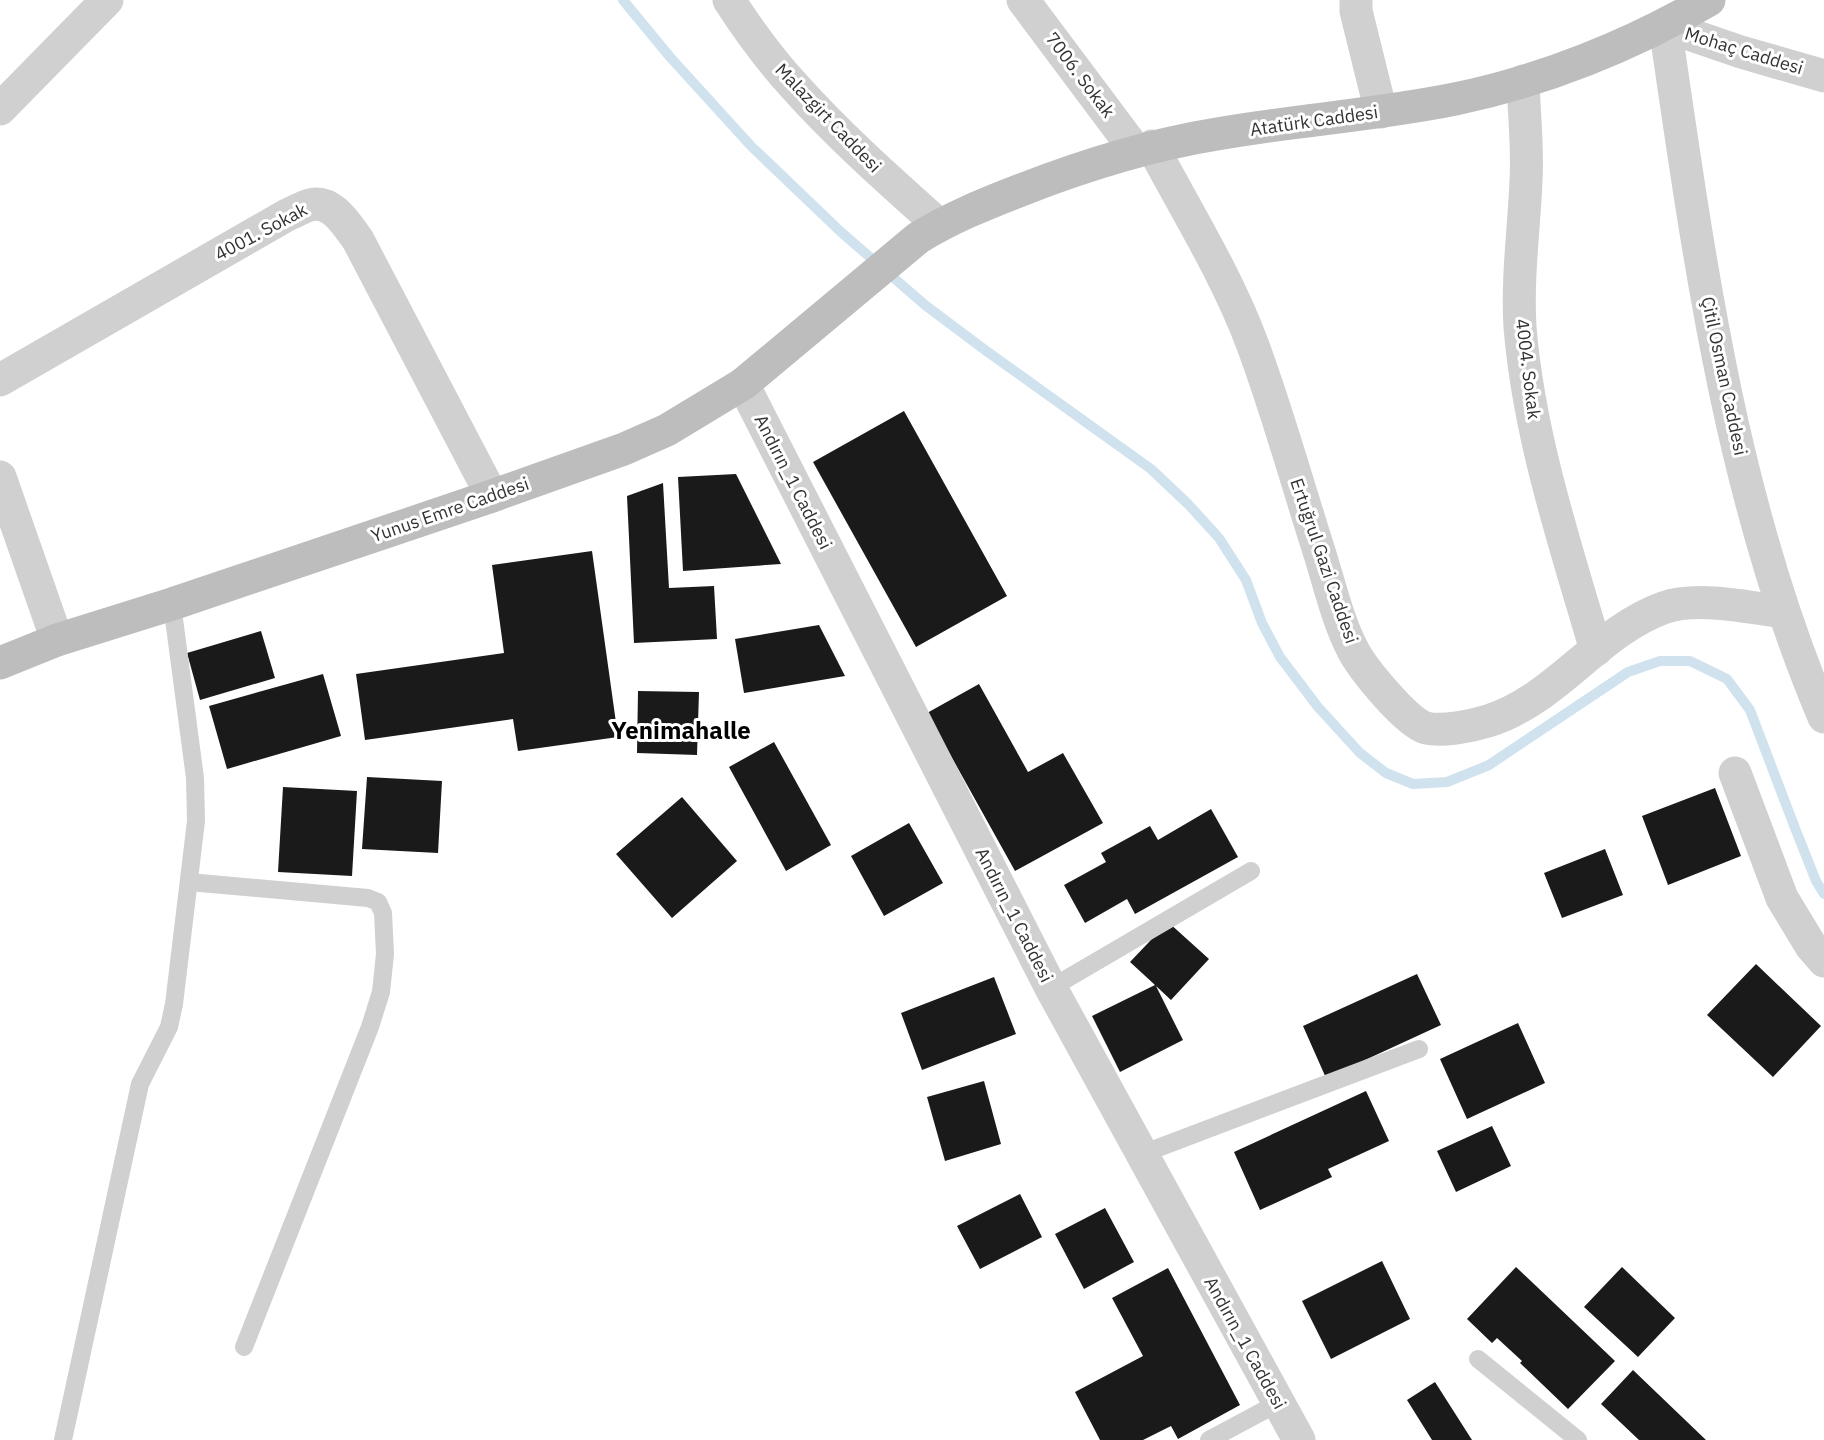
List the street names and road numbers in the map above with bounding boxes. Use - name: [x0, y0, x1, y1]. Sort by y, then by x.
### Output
- street label: Mohaç Caddesi: [1682, 22, 1806, 79]
- street label: 7006. Sokak: [1041, 27, 1120, 123]
- street label: Malazgirt Caddesi: [770, 58, 886, 177]
- street label: Atatürk Caddesi: [1248, 100, 1379, 141]
- street label: 4001. Sokak: [211, 197, 311, 266]
- street label: Çitil Osman Caddesi: [1696, 294, 1753, 457]
- street label: 4004. Sokak: [1511, 317, 1546, 421]
- street label: Andırın_1 Caddesi: [750, 411, 837, 553]
- street label: Yunus Emre Caddesi: [368, 472, 532, 547]
- street label: Ertuğrul Gazi Caddesi: [1285, 475, 1364, 647]
- street label: Andırın_1 Caddesi: [971, 844, 1058, 986]
- street label: Andırın_1 Caddesi: [1199, 1272, 1291, 1413]

